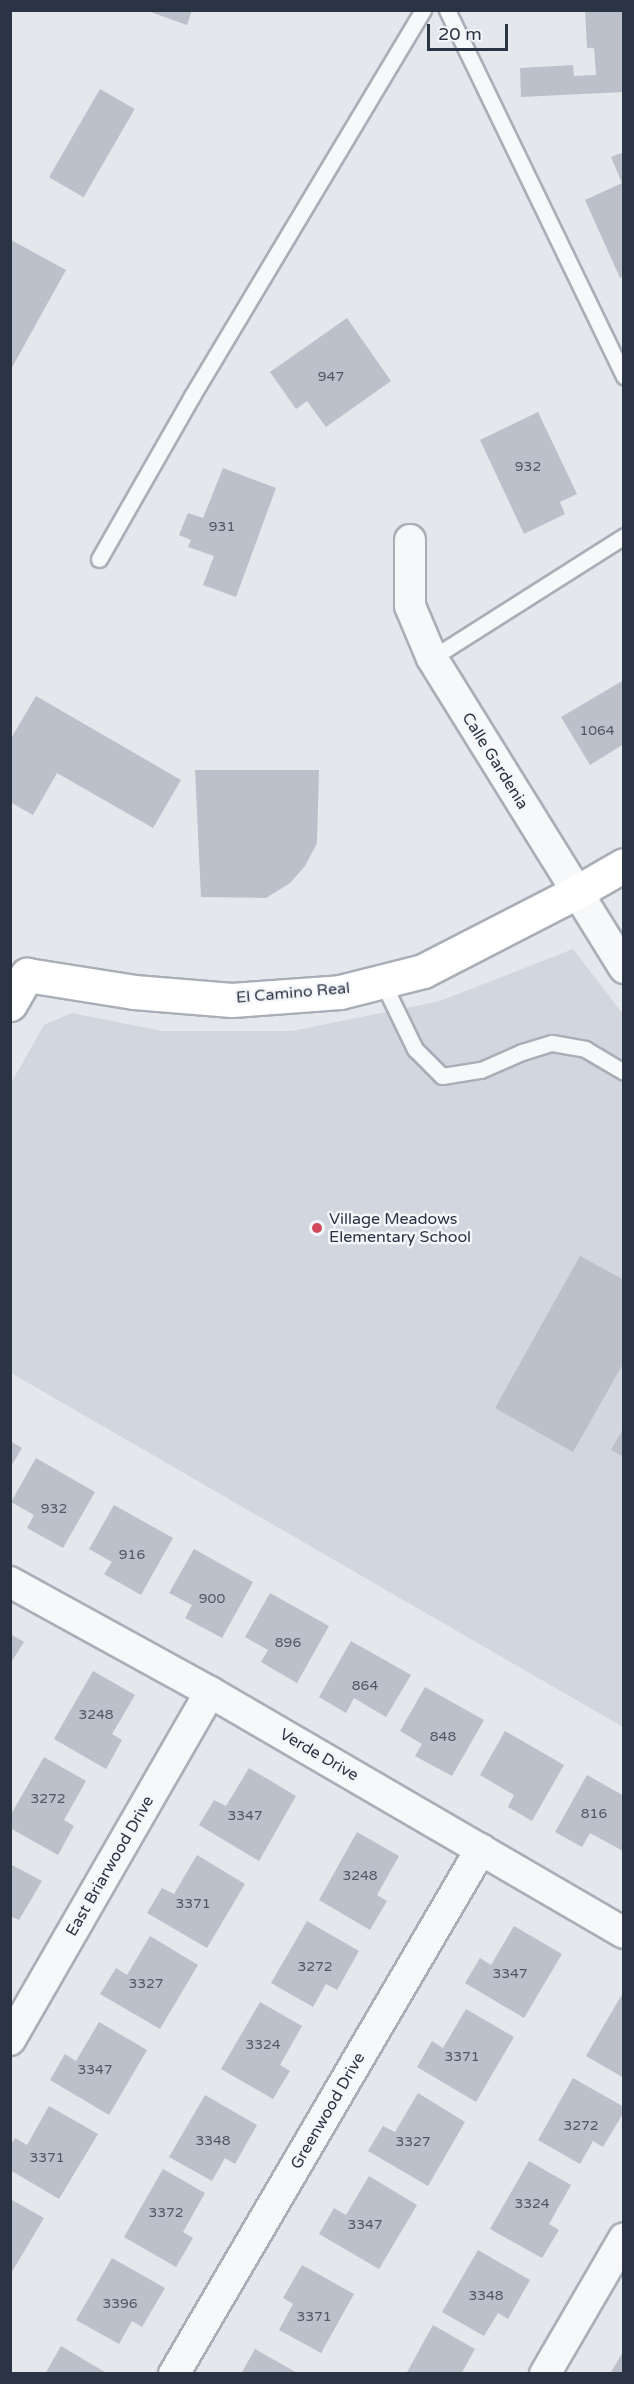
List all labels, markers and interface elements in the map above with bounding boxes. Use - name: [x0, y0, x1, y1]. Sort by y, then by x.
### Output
- scale bar: [430, 12, 511, 50]
- text: 20 m: [438, 23, 482, 45]
- house number: 947: [318, 369, 344, 385]
- house number: 932: [515, 459, 541, 475]
- house number: 931: [209, 519, 235, 535]
- street label: Calle Gardenia: [458, 709, 532, 813]
- house number: 1064: [579, 723, 615, 739]
- street label: El Camino Real: [235, 978, 351, 1008]
- place label: Village Meadows Elementary School: [329, 1209, 471, 1247]
- marker: Village Meadows Elementary School: [310, 1221, 324, 1235]
- house number: 932: [41, 1501, 67, 1517]
- house number: 916: [119, 1547, 145, 1563]
- house number: 900: [199, 1591, 225, 1607]
- house number: 896: [275, 1635, 301, 1651]
- house number: 864: [352, 1678, 378, 1694]
- house number: 3248: [78, 1707, 114, 1723]
- street label: Verde Drive: [276, 1725, 362, 1785]
- house number: 848: [430, 1729, 456, 1745]
- house number: 3272: [30, 1791, 66, 1807]
- street label: East Briarwood Drive: [62, 1792, 158, 1940]
- house number: 816: [581, 1806, 607, 1822]
- house number: 3347: [227, 1808, 263, 1824]
- house number: 3248: [342, 1868, 378, 1884]
- house number: 3371: [175, 1896, 211, 1912]
- house number: 3272: [297, 1959, 333, 1975]
- house number: 3347: [492, 1966, 528, 1982]
- house number: 3327: [128, 1976, 164, 1992]
- house number: 3324: [245, 2037, 281, 2053]
- street label: Greenwood Drive: [287, 2049, 369, 2173]
- house number: 3371: [444, 2049, 480, 2065]
- house number: 3347: [77, 2062, 113, 2078]
- house number: 3272: [563, 2118, 599, 2134]
- house number: 3348: [195, 2133, 231, 2149]
- house number: 3327: [395, 2134, 431, 2150]
- house number: 3371: [29, 2150, 65, 2166]
- house number: 3324: [514, 2196, 550, 2212]
- house number: 3372: [148, 2205, 184, 2221]
- house number: 3347: [347, 2217, 383, 2233]
- house number: 3348: [468, 2288, 504, 2304]
- house number: 3396: [102, 2296, 138, 2312]
- house number: 3371: [296, 2309, 332, 2325]

